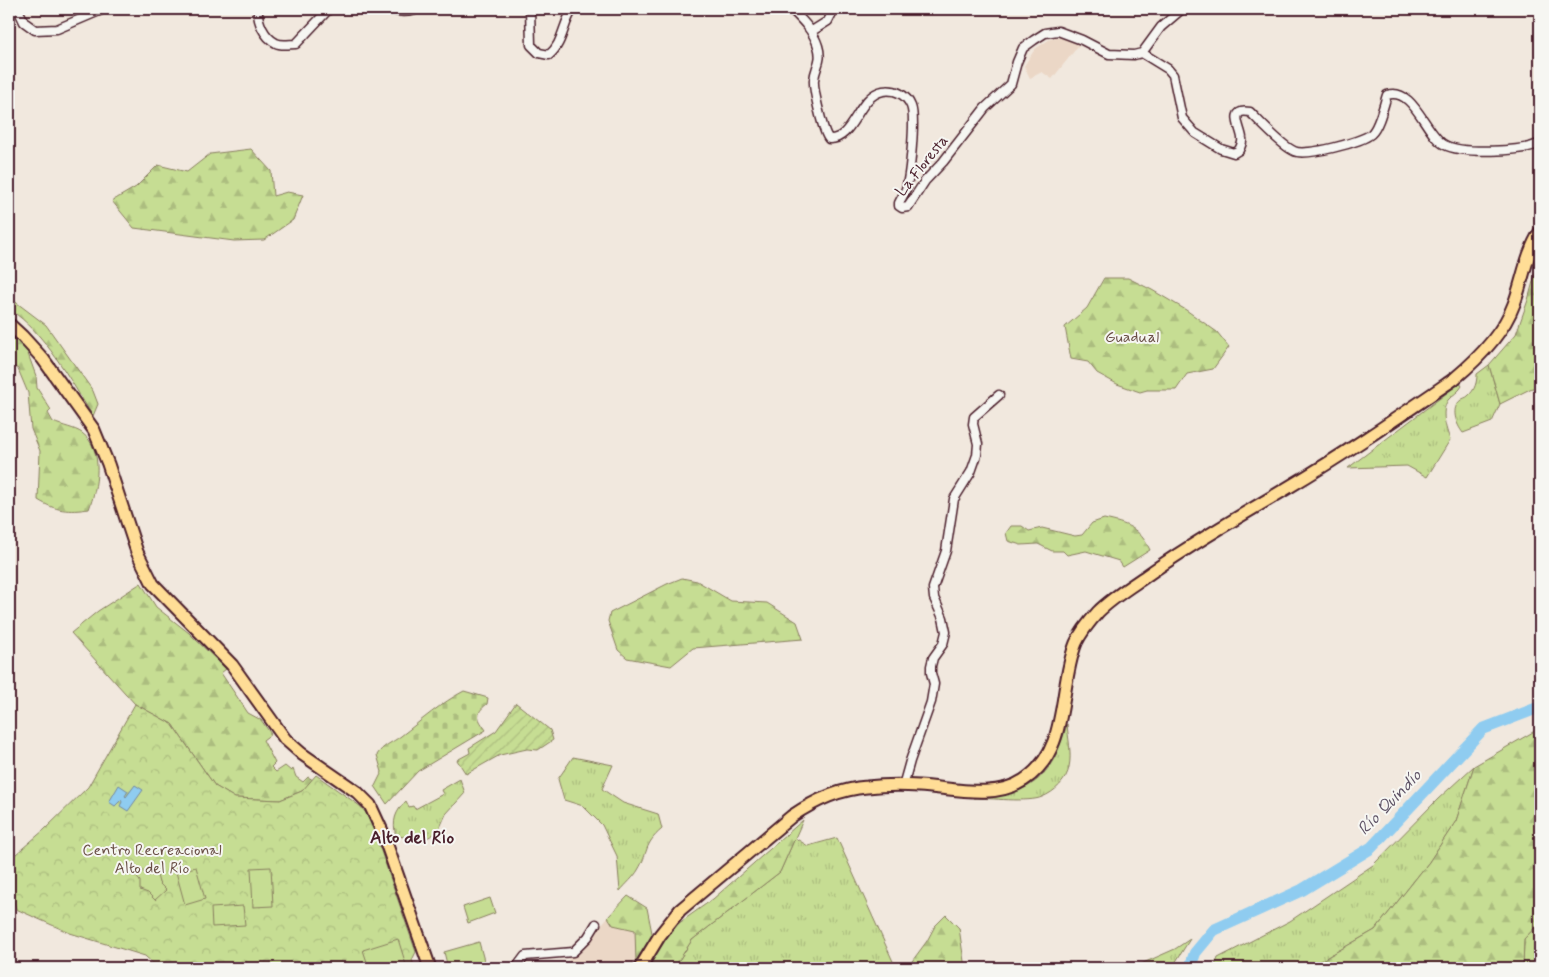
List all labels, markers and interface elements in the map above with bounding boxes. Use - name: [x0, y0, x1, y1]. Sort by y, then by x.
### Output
- street label: La Floresta: [891, 131, 953, 201]
- park label: Guadual: [1105, 327, 1159, 348]
- water label: Río Quindío: [1352, 764, 1428, 841]
- district label: Alto del Río: [370, 826, 454, 850]
- park label: Centro Recreacional Alto del Río: [82, 840, 222, 879]

